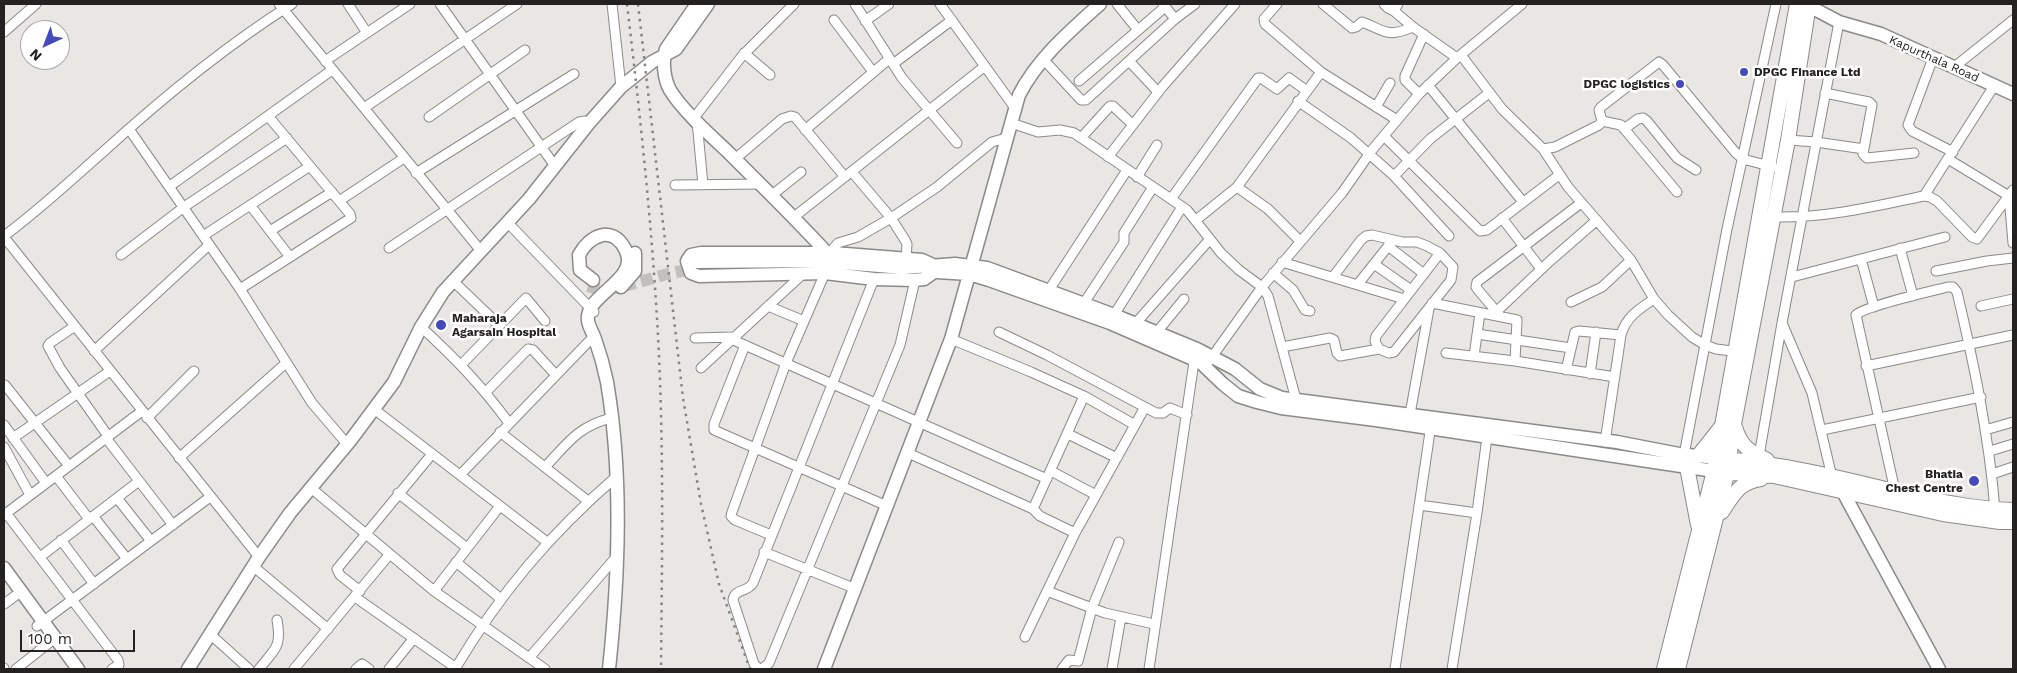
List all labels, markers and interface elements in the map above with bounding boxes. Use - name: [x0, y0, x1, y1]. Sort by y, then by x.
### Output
- north arrow: [20, 20, 70, 70]
- street label: Kapurthala Road: [1887, 33, 1981, 85]
- text: N: [26, 46, 45, 65]
- place label: DPGC Finance Ltd: [1754, 65, 1861, 79]
- marker: DPGC Finance Ltd: [1738, 66, 1750, 78]
- place label: DPGC logistics: [1584, 77, 1670, 91]
- marker: DPGC logistics: [1674, 78, 1686, 90]
- place label: Maharaja Agarsain Hospital: [452, 311, 556, 339]
- marker: Maharaja Agarsain Hospital: [434, 318, 448, 332]
- place label: Bhatia Chest Centre: [1886, 467, 1963, 495]
- marker: Bhatia Chest Centre: [1967, 474, 1981, 488]
- scale bar: [22, 620, 138, 652]
- text: 100 m: [28, 630, 72, 648]

